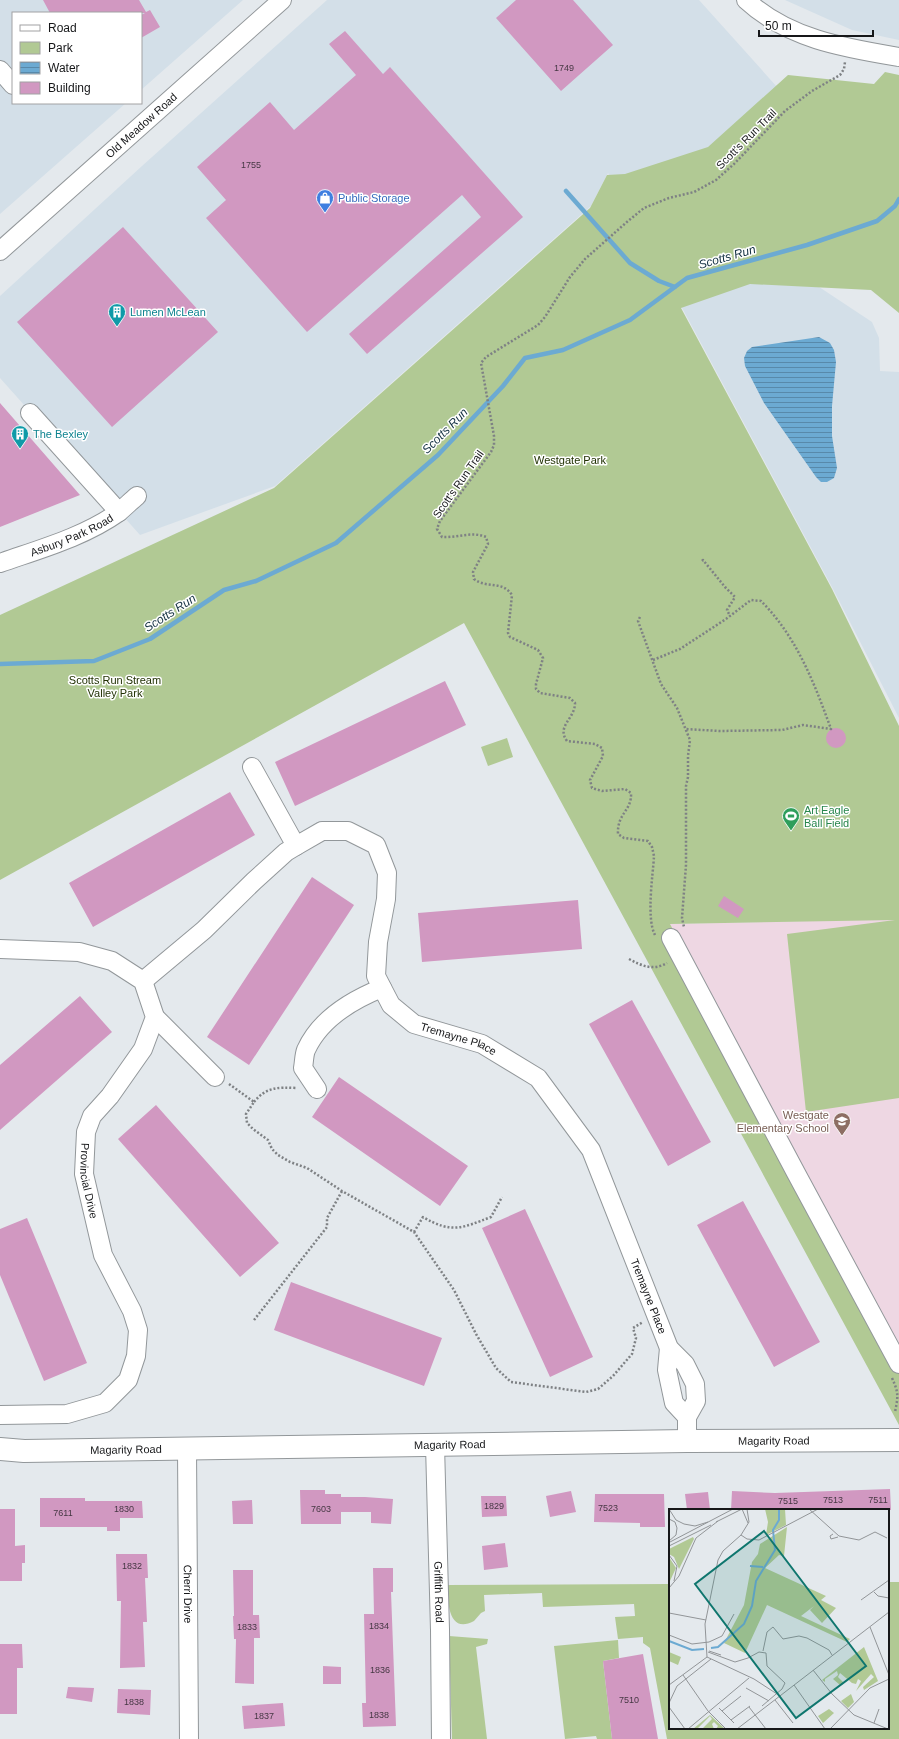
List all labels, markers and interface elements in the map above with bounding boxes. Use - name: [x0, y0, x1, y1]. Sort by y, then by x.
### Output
- legend: [12, 12, 142, 104]
- scale bar: [759, 12, 873, 38]
- text: 50 m: [765, 19, 792, 33]
- text: Road: [48, 21, 77, 35]
- text: Park: [48, 41, 74, 55]
- text: Water: [48, 61, 80, 75]
- house number: 1749: [554, 63, 574, 73]
- text: Building: [48, 81, 91, 95]
- street label: Old Meadow Road: [103, 91, 179, 160]
- street label: Scott's Run Trail: [714, 107, 778, 171]
- house number: 1755: [241, 160, 261, 170]
- shop icon: Public Storage: [315, 188, 335, 213]
- place label: Public Storage: [338, 192, 410, 204]
- water label: Scotts Run: [697, 242, 757, 272]
- building icon: Lumen McLean: [107, 302, 127, 327]
- place label: Lumen McLean: [130, 306, 206, 318]
- water label: Scotts Run: [419, 405, 471, 457]
- building icon: The Bexley: [10, 424, 30, 449]
- place label: The Bexley: [33, 428, 89, 440]
- street label: Scott's Run Trail: [430, 448, 486, 520]
- park label: Westgate Park: [534, 454, 606, 466]
- street label: Asbury Park Road: [29, 512, 115, 558]
- water label: Scotts Run: [142, 591, 199, 635]
- park label: Scotts Run Stream Valley Park: [69, 674, 161, 699]
- place label: Art Eagle Ball Field: [804, 804, 849, 829]
- sports icon: Art Eagle Ball Field: [781, 806, 801, 831]
- street label: Tremayne Place: [419, 1020, 499, 1057]
- place label: Westgate Elementary School: [737, 1109, 829, 1134]
- school or university icon: Westgate Elementary School: [832, 1111, 852, 1136]
- street label: Provincial Drive: [78, 1143, 100, 1220]
- street label: Tremayne Place: [628, 1257, 669, 1336]
- street label: Magarity Road: [738, 1434, 810, 1447]
- street label: Magarity Road: [414, 1438, 486, 1451]
- street label: Magarity Road: [90, 1443, 162, 1456]
- house number: 7513: [823, 1495, 843, 1505]
- house number: 7511: [868, 1495, 888, 1505]
- house number: 7515: [778, 1496, 798, 1506]
- house number: 1829: [484, 1501, 504, 1511]
- house number: 7523: [598, 1503, 618, 1513]
- house number: 1830: [114, 1504, 134, 1514]
- house number: 7603: [311, 1504, 331, 1514]
- house number: 7611: [53, 1508, 73, 1518]
- inset map: [669, 1509, 889, 1729]
- house number: 1832: [122, 1561, 142, 1571]
- street label: Griffith Road: [432, 1561, 446, 1623]
- street label: Cherri Drive: [182, 1565, 194, 1623]
- house number: 1834: [369, 1621, 389, 1631]
- house number: 1833: [237, 1622, 257, 1632]
- house number: 1836: [370, 1665, 390, 1675]
- house number: 7510: [619, 1695, 639, 1705]
- house number: 1838: [124, 1697, 144, 1707]
- house number: 1838: [369, 1710, 389, 1720]
- house number: 1837: [254, 1711, 274, 1721]

